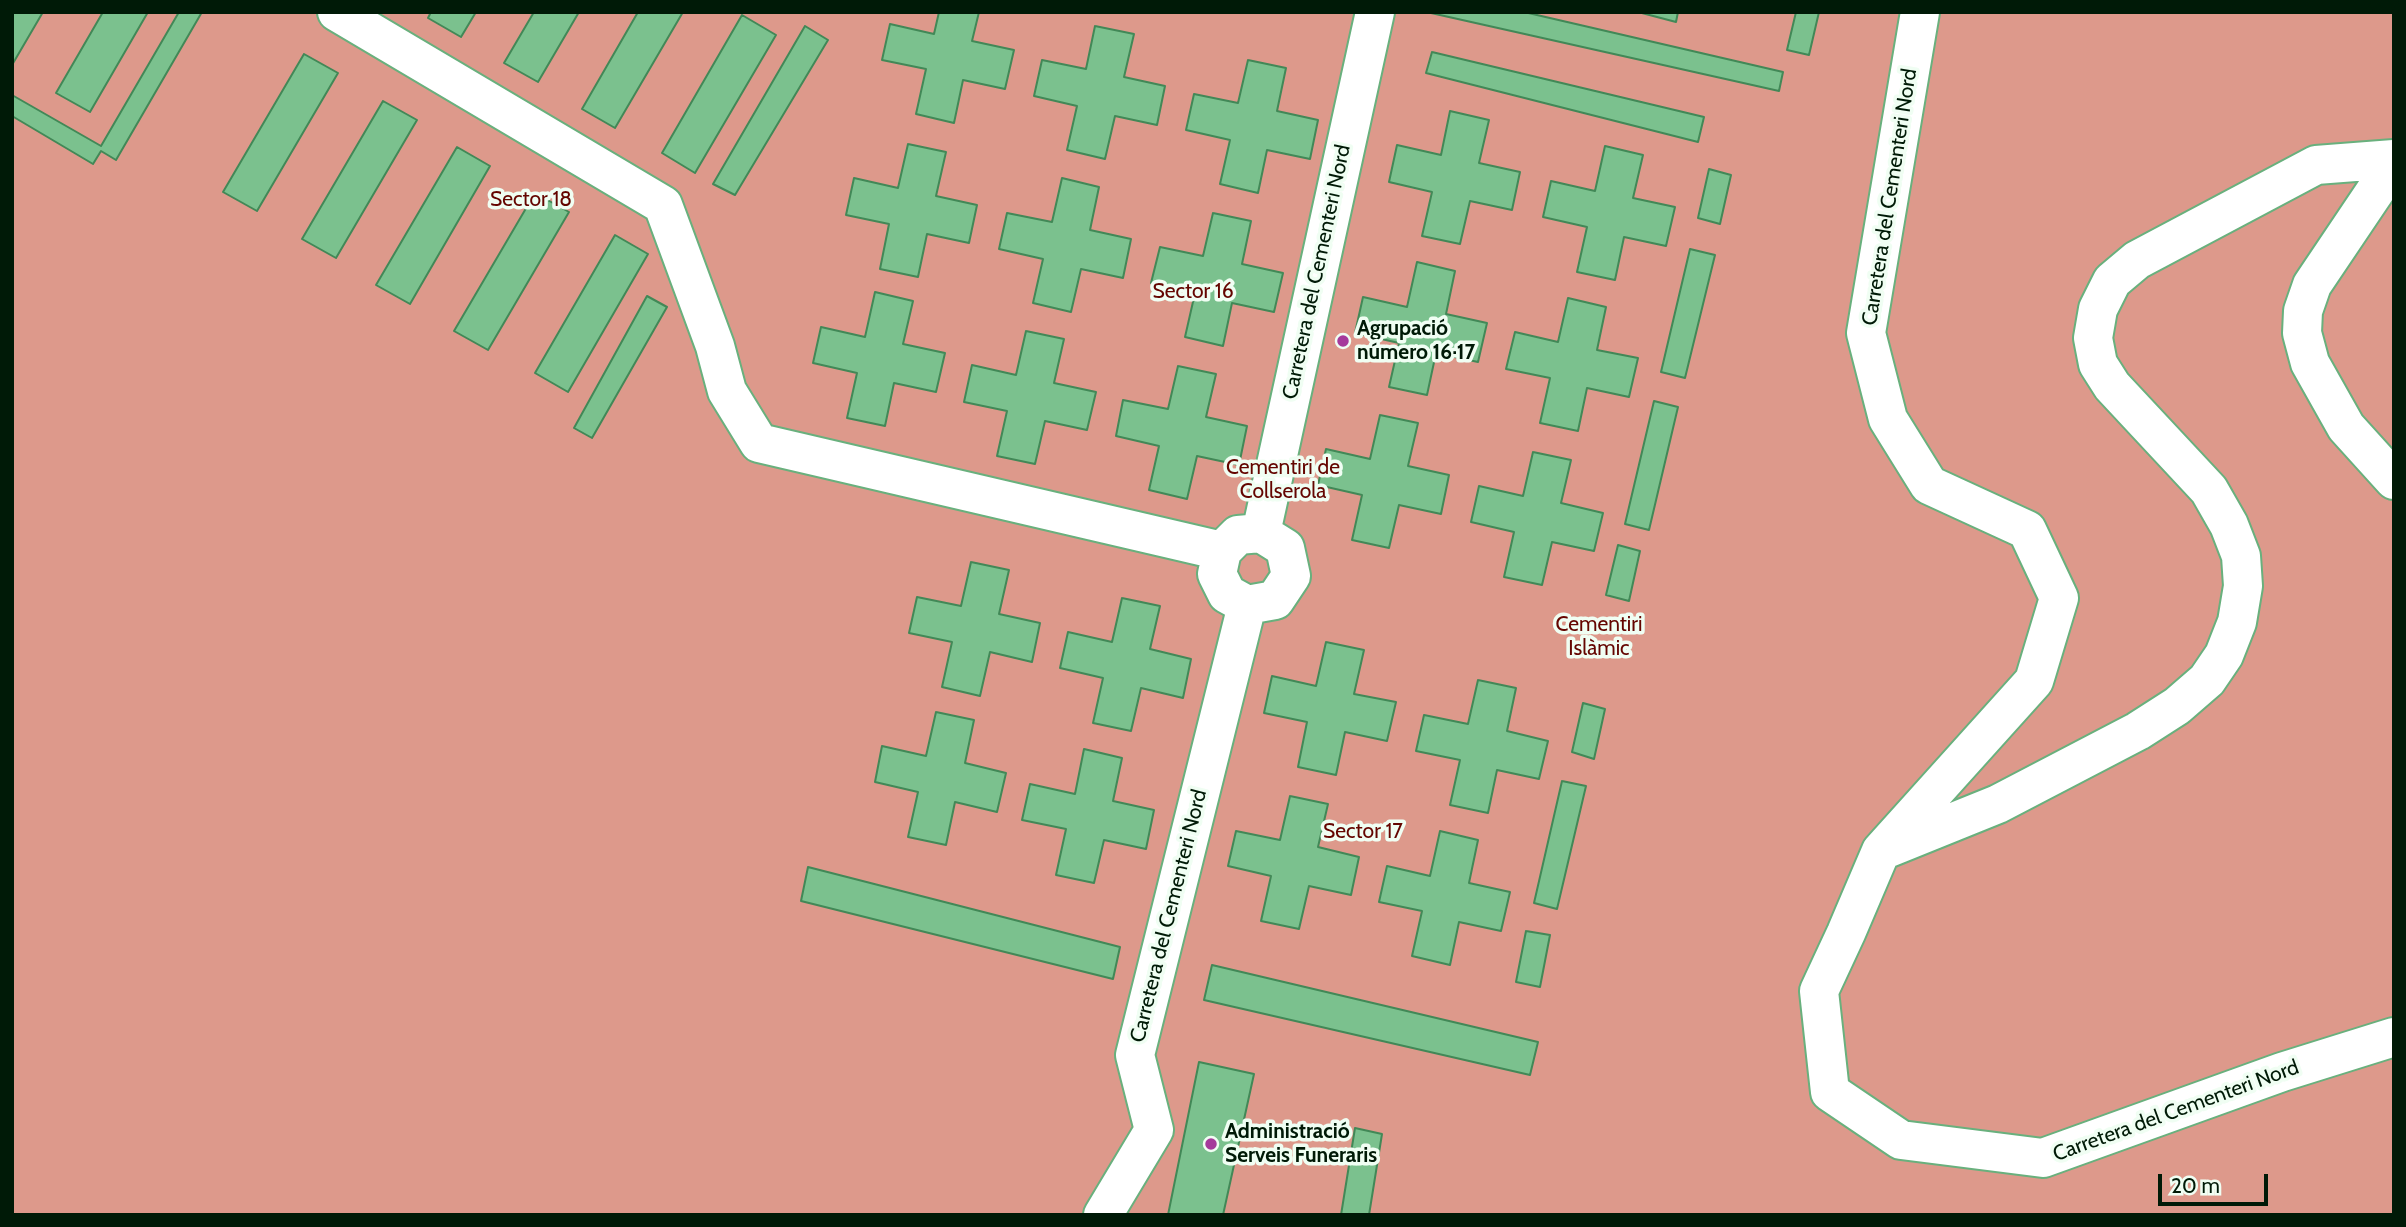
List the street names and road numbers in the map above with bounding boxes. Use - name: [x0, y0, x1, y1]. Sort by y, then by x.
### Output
- street label: Carretera del Cementeri Nord: [1857, 67, 1923, 327]
- street label: Carretera del Cementeri Nord: [1278, 142, 1356, 402]
- street label: Carretera del Cementeri Nord: [1125, 787, 1213, 1045]
- street label: Carretera del Cementeri Nord: [2050, 1055, 2302, 1167]

